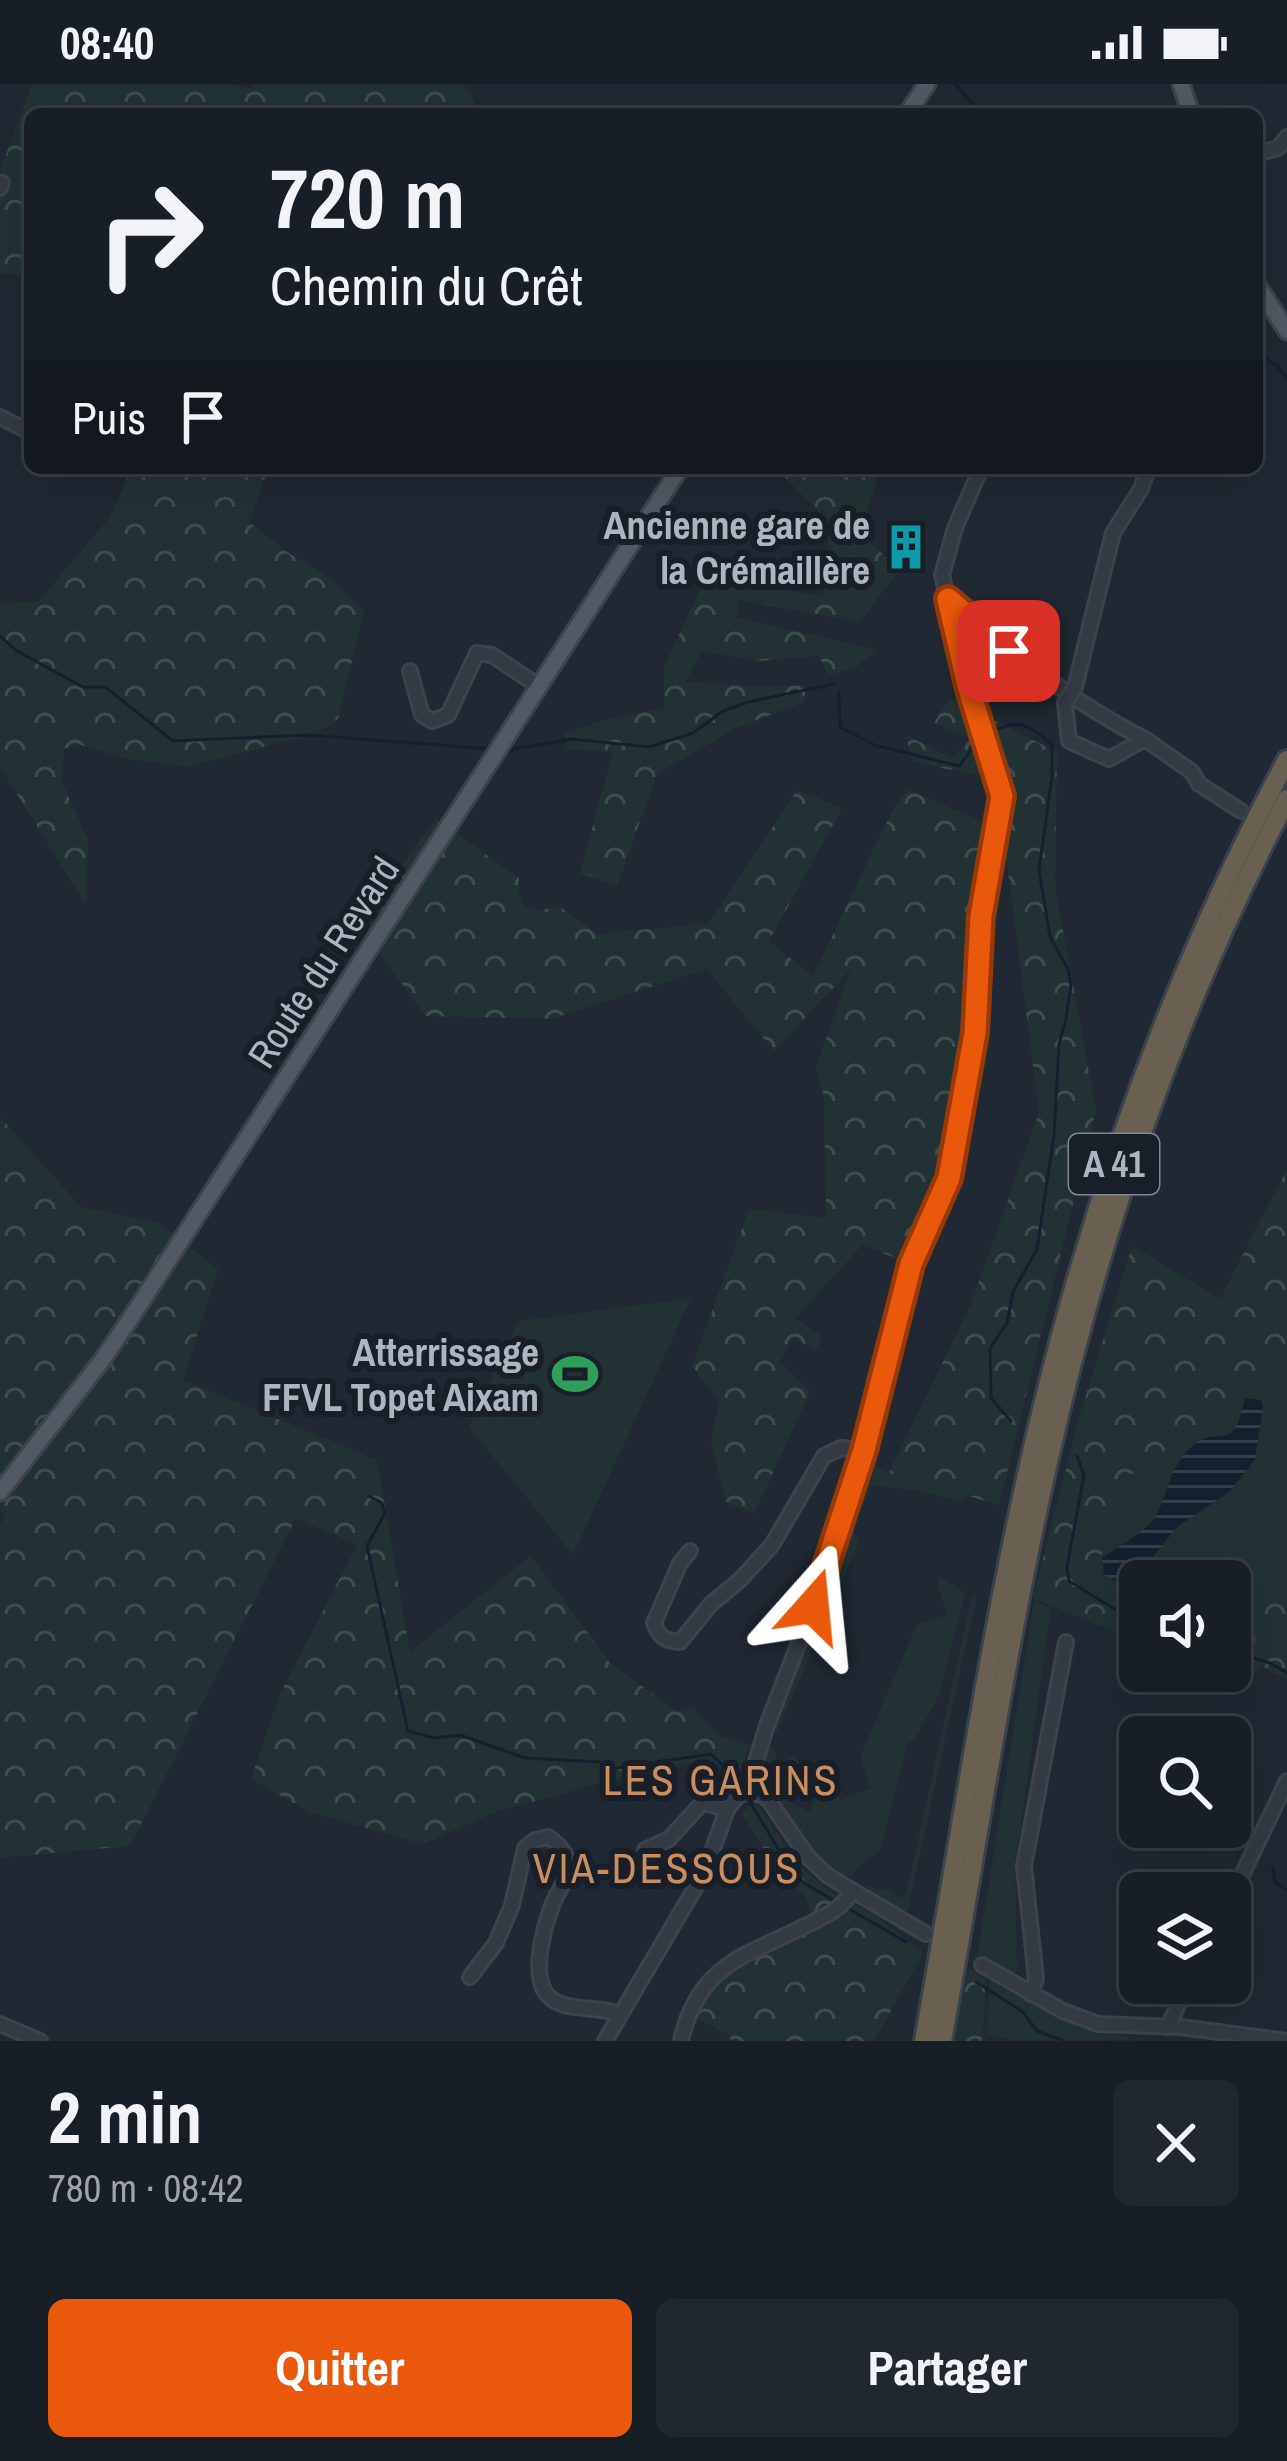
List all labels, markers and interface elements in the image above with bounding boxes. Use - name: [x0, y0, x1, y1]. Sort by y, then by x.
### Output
- text: 08:40: [60, 12, 154, 73]
- text: 720 m: [270, 141, 465, 254]
- icon: right: [72, 156, 228, 312]
- text: Chemin du Crêt: [270, 249, 583, 322]
- icon: arrive: [170, 384, 236, 450]
- text: Puis: [72, 387, 146, 448]
- place label: Ancienne gare de la Crémaillère: [603, 499, 870, 596]
- building icon: Ancienne gare de la Crémaillère: [881, 522, 931, 572]
- pin: [958, 600, 1060, 702]
- icon: arrive: [976, 618, 1042, 684]
- street label: Route du Revard: [235, 846, 411, 1078]
- road number: A 41: [1069, 1134, 1159, 1194]
- place label: Atterrissage FFVL Topet Aixam: [262, 1326, 539, 1423]
- sports icon: Atterrissage FFVL Topet Aixam: [550, 1349, 600, 1399]
- position arrow: [750, 1543, 876, 1669]
- map controls: [1119, 1560, 1251, 2004]
- button: sound: [1119, 1560, 1251, 1692]
- button: search: [1119, 1716, 1251, 1848]
- district label: LES GARINS: [603, 1752, 839, 1808]
- district label: VIA-DESSOUS: [533, 1840, 801, 1896]
- button: layers: [1119, 1872, 1251, 2004]
- text: 2 min: [48, 2068, 202, 2165]
- button: close: [1113, 2080, 1239, 2206]
- text: 780 m · 08:42: [48, 2162, 244, 2214]
- button: Quitter: [48, 2299, 632, 2437]
- button: Partager: [656, 2299, 1239, 2437]

